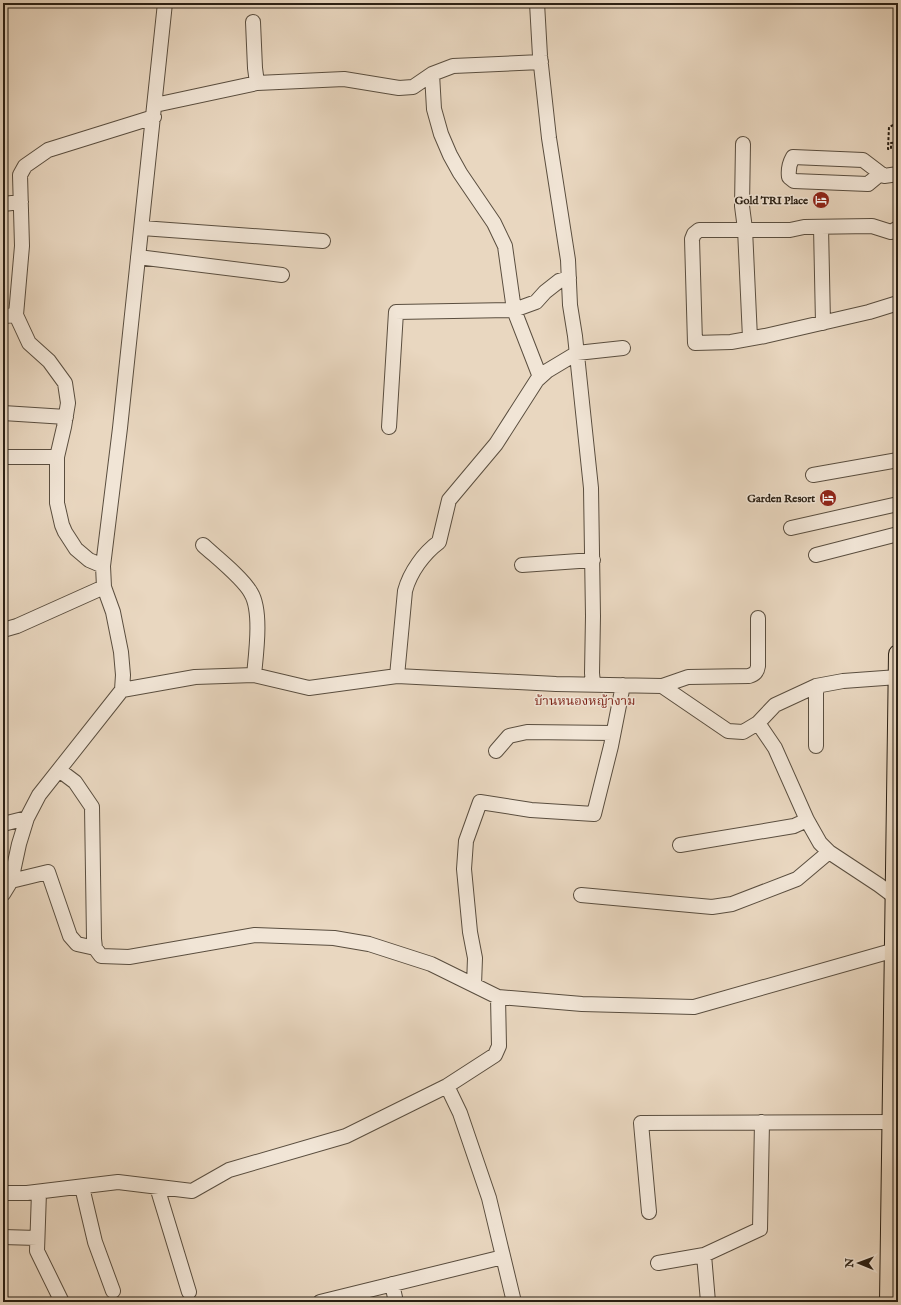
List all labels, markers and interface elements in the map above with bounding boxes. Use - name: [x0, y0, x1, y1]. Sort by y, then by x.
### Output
- hotel icon: Gold TRI Place: [811, 190, 831, 210]
- place label: Gold TRI Place: [735, 194, 808, 208]
- hotel icon: Garden Resort: [818, 488, 838, 508]
- place label: Garden Resort: [747, 492, 815, 506]
- district label: บ้านหนองหญ้างาม: [534, 693, 636, 710]
- north arrow: [839, 1243, 879, 1283]
- text: N: [843, 1257, 857, 1269]

